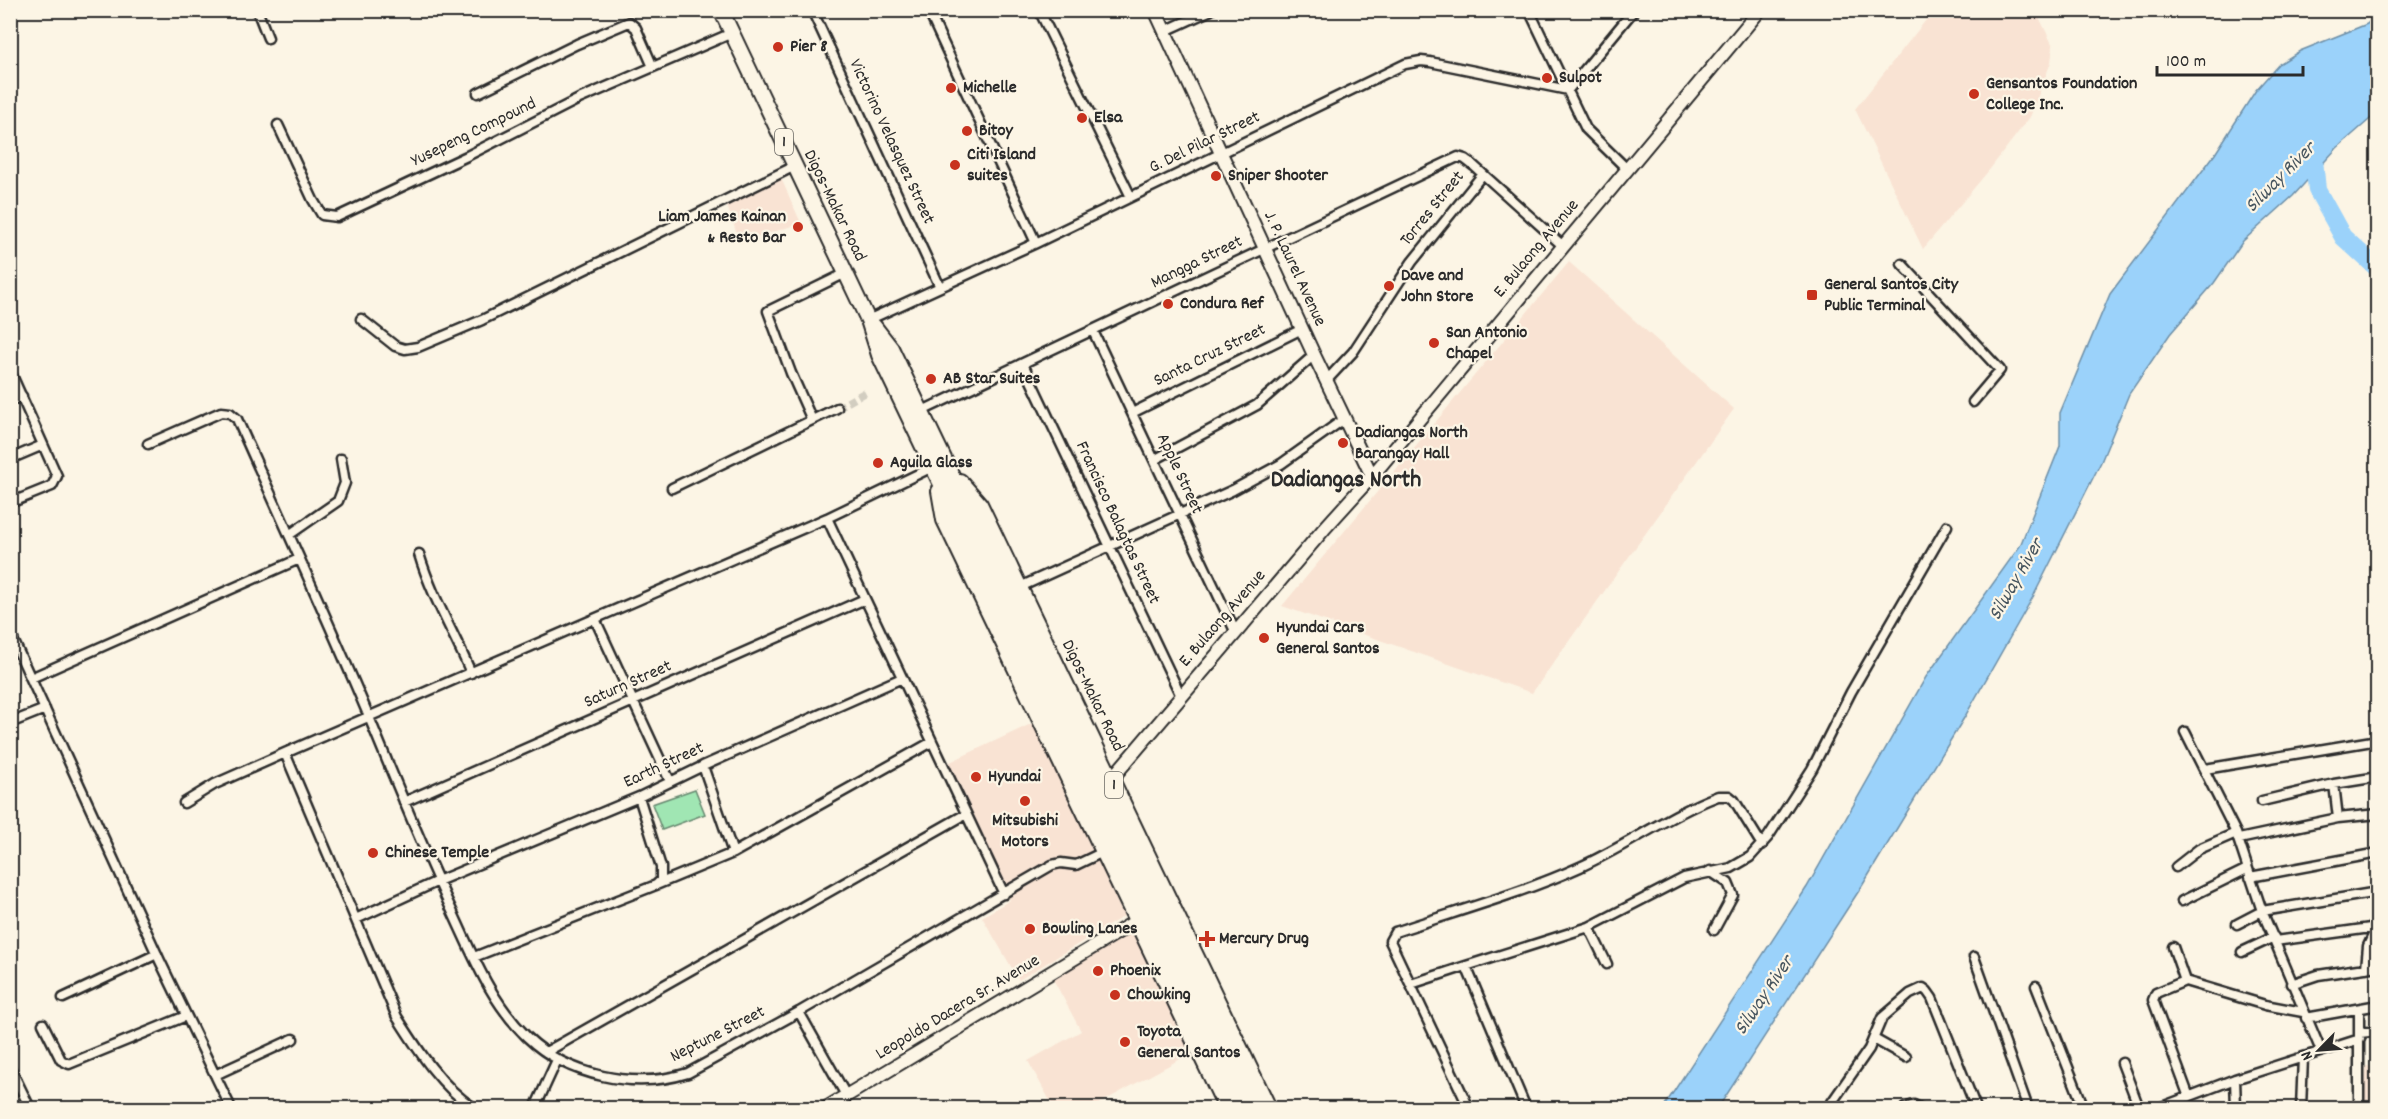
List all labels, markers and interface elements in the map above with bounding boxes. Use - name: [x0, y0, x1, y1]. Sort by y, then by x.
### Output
- place label: Pier 8: [790, 35, 827, 60]
- scale bar: [2157, 39, 2302, 77]
- marker: Pier 8: [771, 40, 785, 54]
- text: 100 m: [2166, 50, 2206, 75]
- street label: Victorino Velasquez Street: [842, 55, 940, 229]
- place label: Sulpot: [1559, 66, 1602, 91]
- marker: Sulpot: [1540, 71, 1554, 85]
- place label: Gensantos Foundation College Inc.: [1986, 72, 2137, 118]
- place label: Michelle: [963, 76, 1017, 101]
- marker: Michelle: [944, 81, 958, 95]
- marker: Gensantos Foundation College Inc.: [1967, 87, 1981, 101]
- street label: Yusepeng Compound: [407, 92, 541, 174]
- street label: G. Del Pilar Street: [1145, 105, 1265, 181]
- place label: Elsa: [1094, 106, 1123, 131]
- marker: Elsa: [1075, 111, 1089, 125]
- place label: Bitoy: [979, 119, 1013, 144]
- marker: Bitoy: [960, 124, 974, 138]
- road number: 1: [775, 129, 793, 155]
- water label: Silway River: [2239, 134, 2325, 220]
- place label: Citi Island suites: [967, 143, 1036, 189]
- street label: Digos-Makar Road: [796, 146, 872, 266]
- marker: Citi Island suites: [948, 158, 962, 172]
- place label: Sniper Shooter: [1228, 164, 1328, 189]
- street label: Torres Street: [1395, 166, 1471, 252]
- marker: Sniper Shooter: [1209, 169, 1223, 183]
- street label: E. Bulaong Avenue: [1488, 194, 1586, 304]
- place label: Liam James Kainan & Resto Bar: [658, 205, 786, 251]
- street label: J. P. Laurel Avenue: [1256, 207, 1332, 331]
- marker: Liam James Kainan & Resto Bar: [791, 220, 805, 234]
- street label: Mangga Street: [1147, 230, 1247, 296]
- place label: Dave and John Store: [1401, 264, 1474, 310]
- place label: General Santos City Public Terminal: [1824, 273, 1959, 319]
- marker: Dave and John Store: [1382, 279, 1396, 293]
- marker: General Santos City Public Terminal: [1805, 288, 1819, 302]
- place label: Condura Ref: [1180, 292, 1265, 317]
- marker: Condura Ref: [1161, 297, 1175, 311]
- street label: Santa Cruz Street: [1150, 318, 1271, 394]
- place label: San Antonio Chapel: [1446, 321, 1527, 367]
- marker: San Antonio Chapel: [1427, 336, 1441, 350]
- place label: AB Star Suites: [943, 367, 1041, 392]
- marker: AB Star Suites: [924, 372, 938, 386]
- place label: Dadiangas North Barangay Hall: [1355, 421, 1468, 467]
- street label: Apple Street: [1149, 430, 1209, 519]
- marker: Dadiangas North Barangay Hall: [1336, 436, 1350, 450]
- street label: Francisco Balagtas Street: [1068, 437, 1166, 609]
- place label: Aguila Glass: [890, 451, 973, 476]
- marker: Aguila Glass: [871, 456, 885, 470]
- district label: Dadiangas North: [1271, 464, 1421, 498]
- water label: Silway River: [1982, 532, 2053, 626]
- street label: E. Bulaong Avenue: [1174, 565, 1272, 673]
- place label: Hyundai Cars General Santos: [1276, 616, 1380, 662]
- marker: Hyundai Cars General Santos: [1257, 631, 1271, 645]
- street label: Digos-Makar Road: [1054, 636, 1130, 756]
- street label: Saturn Street: [580, 654, 676, 715]
- street label: Earth Street: [620, 736, 709, 796]
- place label: Hyundai: [988, 765, 1041, 790]
- marker: Hyundai: [969, 770, 983, 784]
- road number: 1: [1105, 772, 1123, 798]
- marker: Mitsubishi Motors: [1018, 794, 1032, 808]
- place label: Mitsubishi Motors: [992, 809, 1059, 855]
- place label: Chinese Temple: [385, 841, 489, 866]
- marker: Chinese Temple: [366, 846, 380, 860]
- place label: Bowling Lanes: [1042, 917, 1138, 942]
- marker: Bowling Lanes: [1023, 922, 1037, 936]
- place label: Mercury Drug: [1219, 927, 1309, 952]
- marker: Mercury Drug: [1200, 932, 1214, 946]
- street label: Leopoldo Dacera Sr. Avenue: [871, 949, 1045, 1067]
- water label: Silway River: [1728, 949, 1803, 1041]
- place label: Phoenix: [1110, 959, 1161, 984]
- marker: Phoenix: [1091, 964, 1105, 978]
- place label: Chowking: [1127, 983, 1191, 1008]
- marker: Chowking: [1108, 988, 1122, 1002]
- street label: Neptune Street: [666, 1000, 770, 1070]
- place label: Toyota General Santos: [1137, 1020, 1241, 1066]
- north arrow: [2289, 1020, 2349, 1080]
- marker: Toyota General Santos: [1118, 1035, 1132, 1049]
- text: N: [2296, 1047, 2320, 1064]

